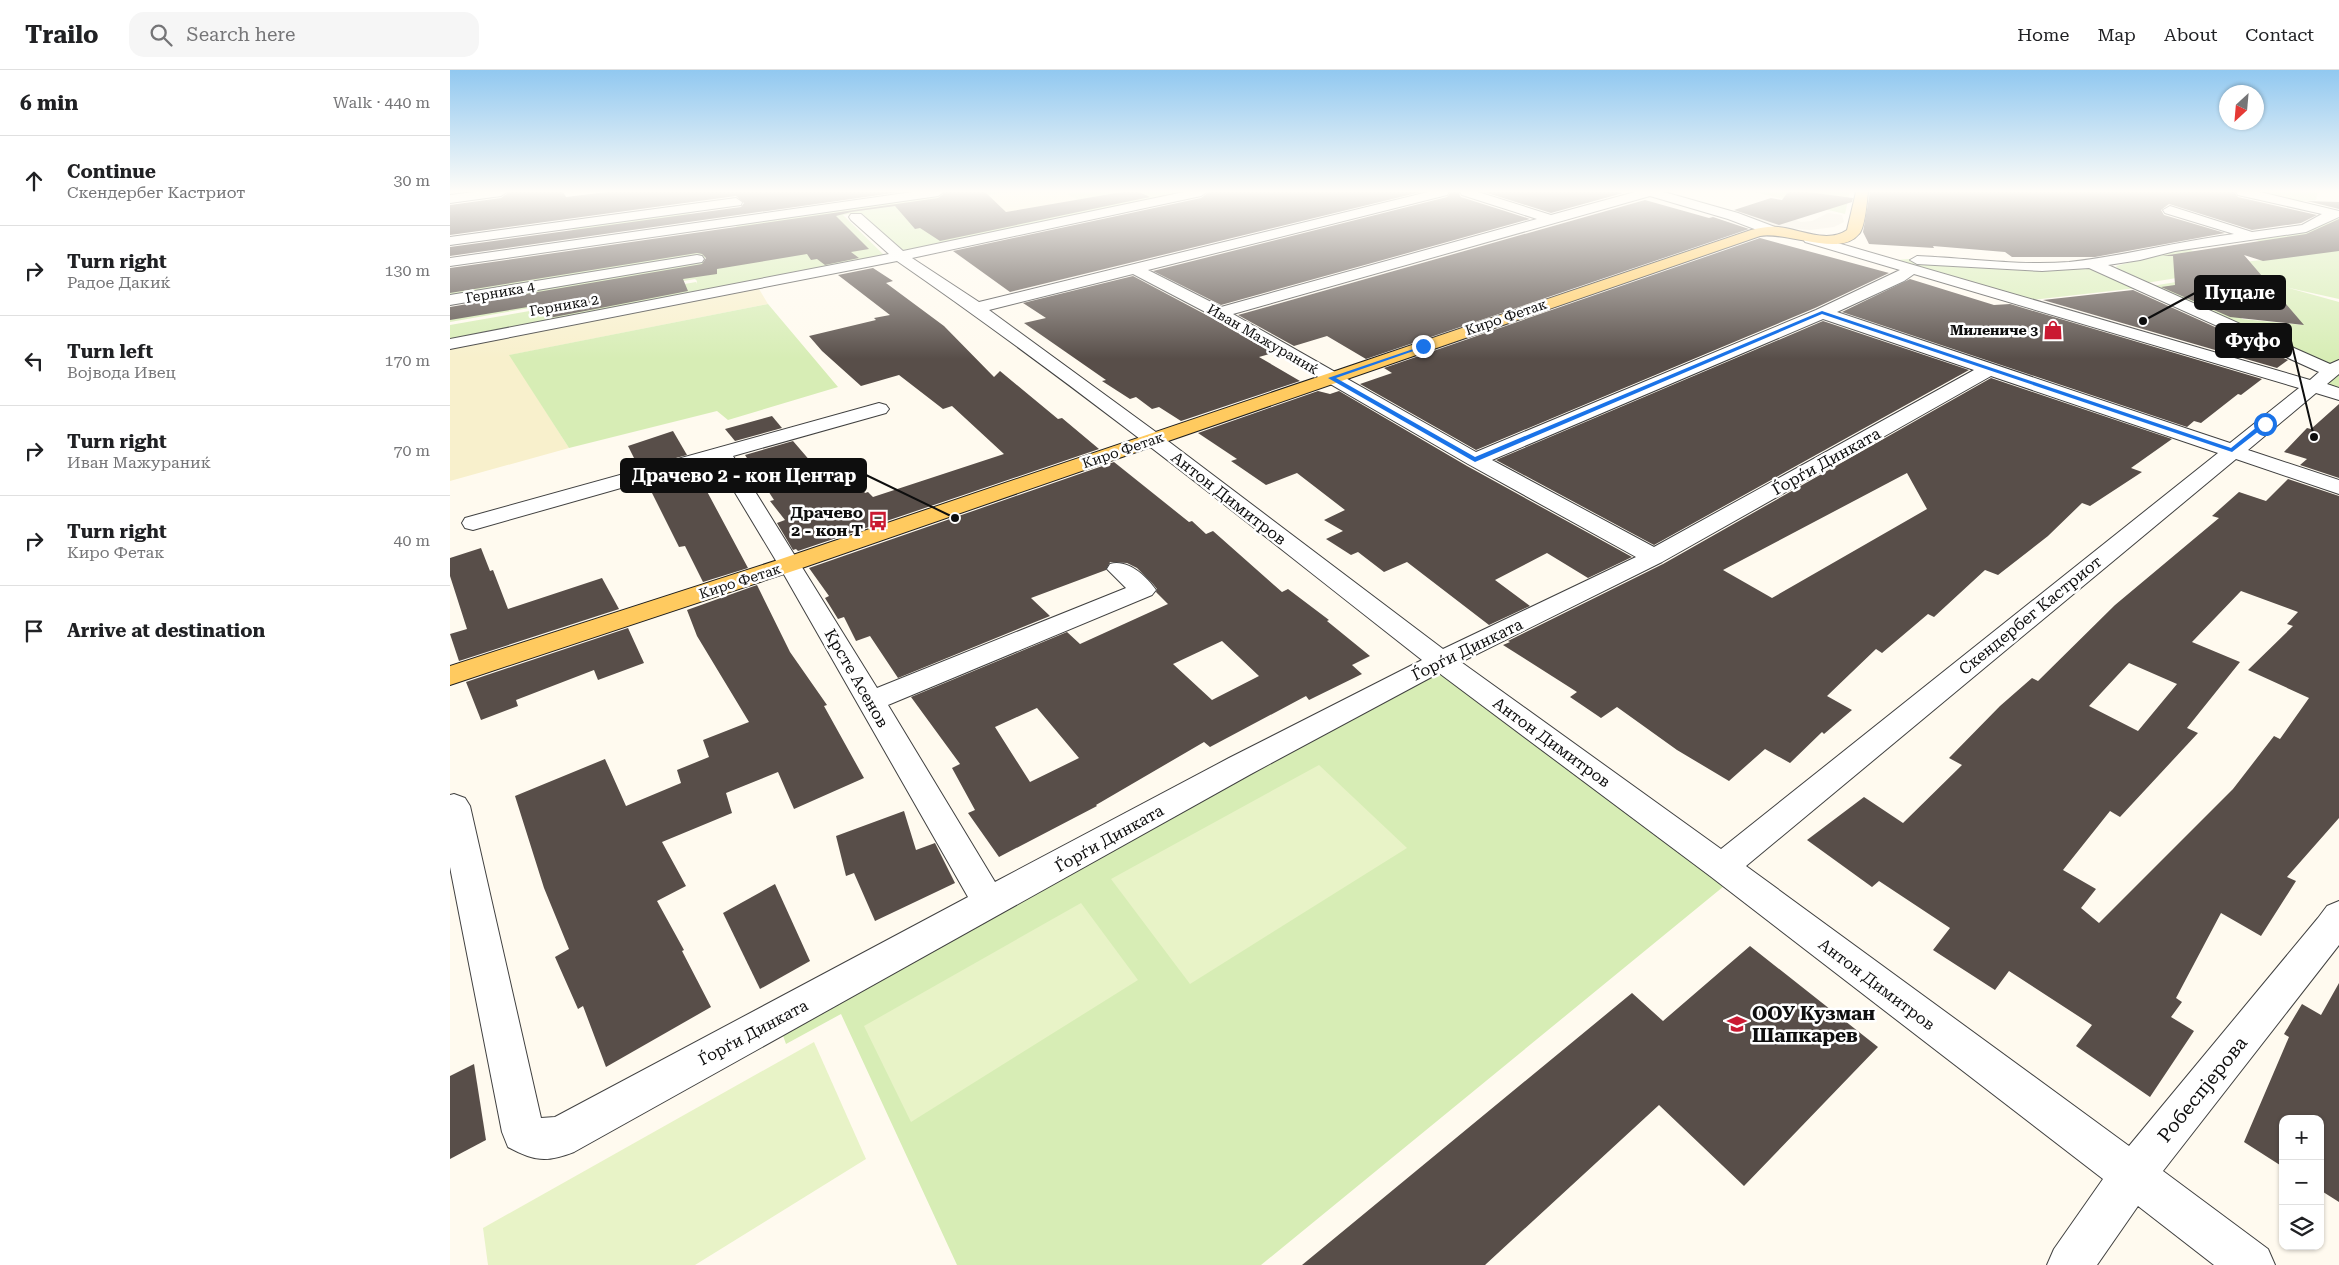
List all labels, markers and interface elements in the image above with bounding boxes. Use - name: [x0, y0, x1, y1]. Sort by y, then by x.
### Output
- search box: [129, 12, 479, 57]
- text: Trailo: [25, 21, 99, 49]
- icon: search: [147, 21, 175, 49]
- text: Search here: [187, 23, 295, 46]
- text: Home: [2017, 24, 2069, 45]
- text: Map: [2097, 24, 2136, 45]
- text: About: [2164, 24, 2217, 45]
- text: Contact: [2245, 24, 2314, 45]
- north arrow: [2219, 85, 2264, 130]
- text: 6 min: [20, 91, 78, 115]
- text: Walk · 440 m: [333, 93, 430, 112]
- text: Continue: [67, 160, 156, 183]
- icon: ahead: [20, 167, 48, 195]
- text: 30 m: [393, 171, 430, 190]
- text: Скендербег Кастриот: [67, 183, 245, 202]
- text: Turn right: [67, 250, 167, 273]
- icon: right: [20, 257, 48, 285]
- text: 130 m: [384, 261, 430, 280]
- text: Радое Дакиќ: [67, 273, 171, 292]
- callout: Пуцале: [2195, 276, 2285, 309]
- street label: Герника 4: [464, 278, 536, 306]
- text: Пуцале: [2205, 282, 2276, 303]
- street label: Герника 2: [528, 291, 600, 319]
- street label: Киро Фетак: [1463, 296, 1549, 338]
- street label: Иван Мажураниќ: [1204, 301, 1322, 377]
- shop icon: Милениче 3: [2042, 319, 2064, 341]
- place label: Милениче 3: [1950, 322, 2038, 338]
- callout: Фуфо: [2216, 324, 2291, 357]
- text: Фуфо: [2225, 330, 2281, 351]
- route end: [1412, 335, 1435, 358]
- text: Turn left: [67, 340, 153, 363]
- icon: left: [20, 347, 48, 375]
- text: 170 m: [384, 351, 430, 370]
- text: Војвода Ивец: [67, 363, 176, 382]
- route start: [2254, 413, 2277, 436]
- street label: Ѓорѓи Динката: [1769, 424, 1884, 499]
- street label: Киро Фетак: [1080, 429, 1166, 471]
- text: Turn right: [67, 430, 167, 453]
- icon: right: [20, 437, 48, 465]
- text: 70 m: [393, 441, 430, 460]
- street label: Антон Димитров: [1167, 448, 1290, 549]
- text: Иван Мажураниќ: [67, 453, 211, 472]
- callout: Драчево 2 - кон Центар: [621, 459, 866, 492]
- text: Драчево 2 - кон Центар: [632, 465, 856, 486]
- place label: Драчево 2 - кон T: [791, 503, 863, 540]
- bus stop icon: Драчево 2 - кон T: [867, 510, 889, 532]
- text: Turn right: [67, 520, 167, 543]
- icon: right: [20, 527, 48, 555]
- text: 40 m: [393, 531, 430, 550]
- text: Киро Фетак: [67, 543, 164, 562]
- street label: Скендербег Кастриот: [1955, 552, 2106, 679]
- street label: Киро Фетак: [697, 560, 783, 602]
- street label: Ѓорѓи Динката: [1409, 614, 1526, 685]
- icon: arrive: [20, 617, 48, 645]
- text: Arrive at destination: [67, 619, 265, 642]
- street label: Крсте Асенов: [821, 625, 893, 731]
- street label: Антон Димитров: [1489, 693, 1614, 791]
- street label: Ѓорѓи Динката: [1052, 801, 1167, 876]
- street label: Антон Димитров: [1815, 935, 1939, 1034]
- street label: Ѓорѓи Динката: [695, 995, 811, 1069]
- place label: ООУ Кузман Шапкарев: [1752, 1002, 1875, 1047]
- school or university icon: ООУ Кузман Шапкарев: [1726, 1013, 1748, 1035]
- street label: Робеспјерова: [2153, 1031, 2253, 1147]
- map controls: [2279, 1115, 2324, 1250]
- button: +: [2279, 1115, 2324, 1160]
- button: −: [2279, 1160, 2324, 1205]
- button: layers: [2279, 1205, 2324, 1250]

